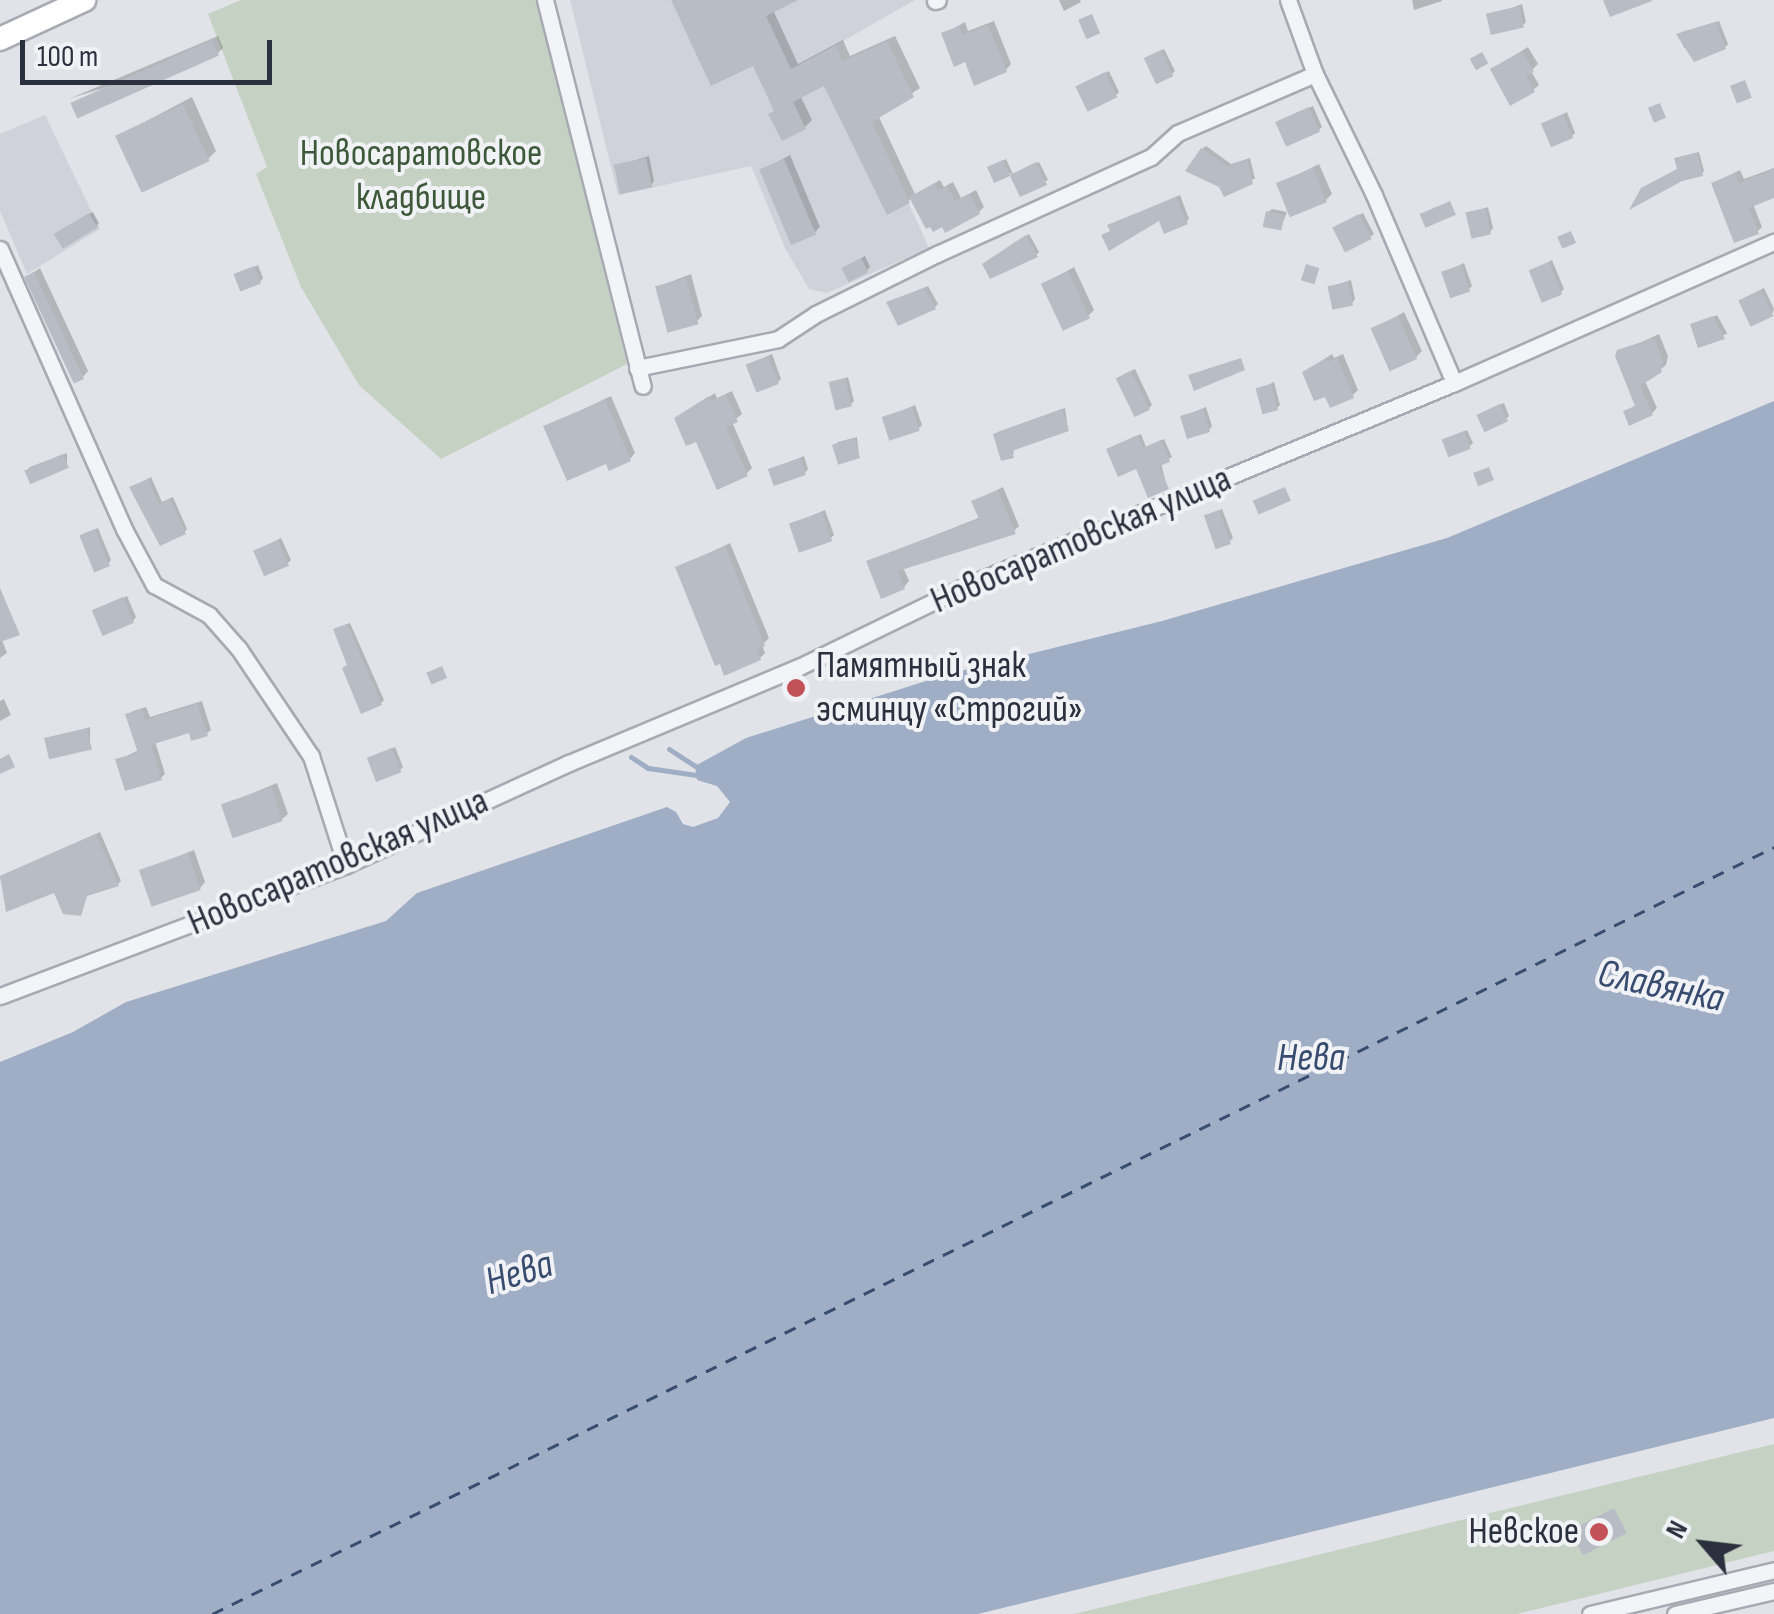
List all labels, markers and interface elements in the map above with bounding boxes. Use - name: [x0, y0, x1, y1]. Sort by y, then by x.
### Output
- scale bar: [25, 20, 278, 82]
- text: 100 m: [37, 39, 98, 75]
- park label: Новосаратовское кладбище: [300, 131, 542, 220]
- street label: Новосаратовская улица: [924, 456, 1238, 624]
- place label: Памятный знак эсминцу «Строгий»: [816, 643, 1083, 732]
- marker: Памятный знак эсминцу «Строгий»: [785, 677, 807, 699]
- street label: Новосаратовская улица: [181, 778, 495, 946]
- water label: Славянка: [1594, 949, 1728, 1023]
- water label: Нева: [1277, 1034, 1345, 1082]
- water label: Нева: [479, 1240, 559, 1306]
- north arrow: [1654, 1494, 1754, 1594]
- place label: Невское: [1468, 1509, 1579, 1555]
- text: N: [1659, 1515, 1695, 1544]
- marker: Невское: [1588, 1521, 1610, 1543]

